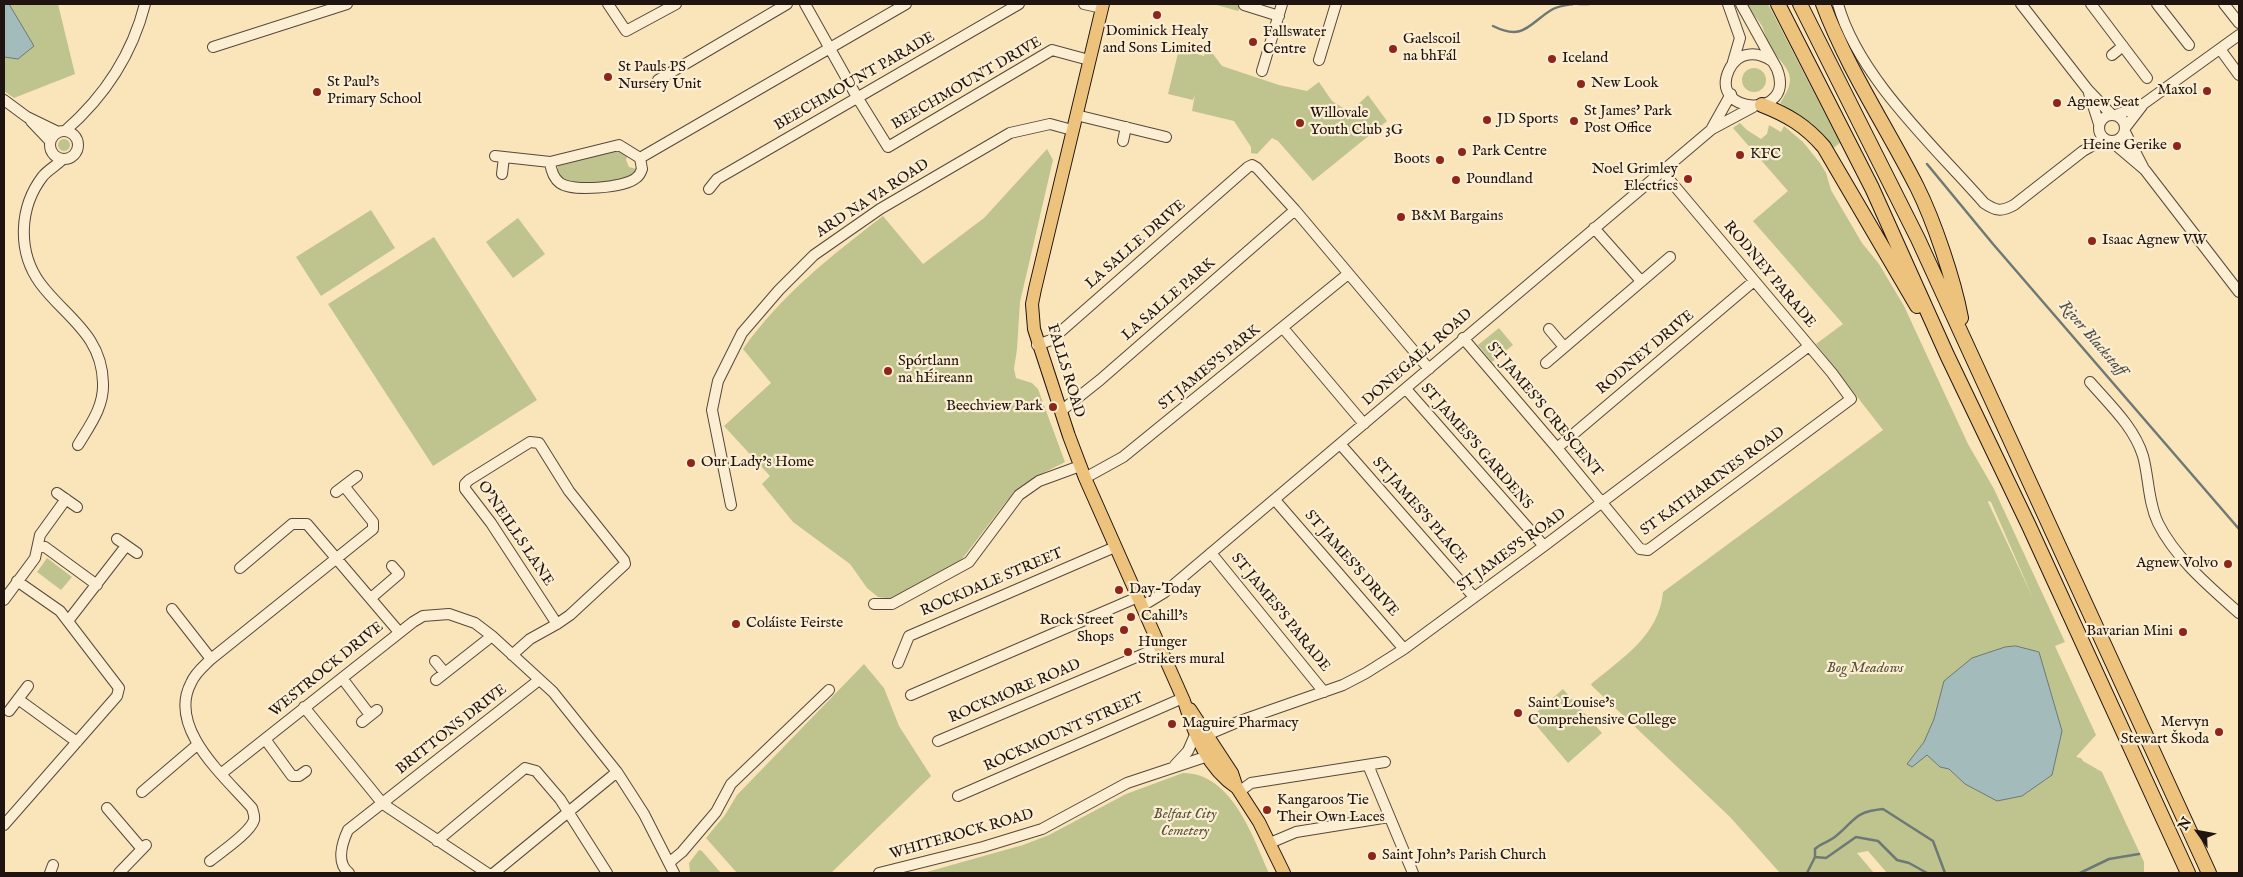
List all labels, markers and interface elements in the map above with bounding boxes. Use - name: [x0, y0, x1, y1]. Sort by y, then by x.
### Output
- marker: Dominick Healy and Sons Limited: [1151, 9, 1163, 21]
- place label: Dominick Healy and Sons Limited: [1103, 23, 1211, 58]
- place label: Fallswater Centre: [1263, 24, 1326, 59]
- street label: BEECHMOUNT PARADE: [771, 29, 939, 135]
- place label: Gaelscoil na bhFál: [1403, 31, 1460, 66]
- street label: BEECHMOUNT DRIVE: [889, 34, 1045, 134]
- marker: Fallswater Centre: [1247, 36, 1259, 48]
- marker: Gaelscoil na bhFál: [1387, 43, 1399, 55]
- place label: Iceland: [1562, 50, 1608, 68]
- marker: Iceland: [1546, 53, 1558, 65]
- place label: St Pauls PS Nursery Unit: [618, 59, 702, 94]
- marker: St Pauls PS Nursery Unit: [602, 71, 614, 83]
- place label: St Paul's Primary School: [327, 74, 422, 109]
- place label: New Look: [1591, 75, 1659, 93]
- marker: New Look: [1575, 78, 1587, 90]
- place label: Maxol: [2157, 82, 2197, 100]
- marker: Maxol: [2201, 85, 2213, 97]
- marker: St Paul's Primary School: [311, 86, 323, 98]
- place label: Agnew Seat: [2067, 94, 2139, 112]
- marker: Agnew Seat: [2051, 97, 2063, 109]
- place label: St James' Park Post Office: [1584, 103, 1672, 138]
- place label: Willovale Youth Club 3G: [1310, 105, 1403, 140]
- place label: JD Sports: [1497, 111, 1558, 129]
- marker: JD Sports: [1481, 114, 1493, 126]
- marker: St James' Park Post Office: [1568, 115, 1580, 127]
- marker: Willovale Youth Club 3G: [1294, 117, 1306, 129]
- place label: Heine Gerike: [2082, 137, 2167, 155]
- marker: Heine Gerike: [2171, 140, 2183, 152]
- place label: Park Centre: [1472, 143, 1547, 161]
- marker: Park Centre: [1456, 146, 1468, 158]
- place label: KFC: [1750, 146, 1781, 164]
- marker: KFC: [1734, 149, 1746, 161]
- place label: Boots: [1393, 151, 1430, 169]
- marker: Boots: [1434, 154, 1446, 166]
- street label: ARD NA VA ROAD: [813, 156, 933, 242]
- place label: Noel Grimley Electrics: [1592, 161, 1678, 196]
- place label: Poundland: [1466, 171, 1533, 189]
- marker: Noel Grimley Electrics: [1682, 173, 1694, 185]
- marker: Poundland: [1450, 174, 1462, 186]
- street label: LA SALLE DRIVE: [1082, 197, 1190, 293]
- place label: B&M Bargains: [1411, 208, 1503, 226]
- marker: B&M Bargains: [1395, 211, 1407, 223]
- street label: RODNEY PARADE: [1719, 218, 1819, 332]
- place label: Isaac Agnew VW: [2102, 232, 2207, 250]
- marker: Isaac Agnew VW: [2086, 235, 2098, 247]
- street label: LA SALLE PARK: [1119, 255, 1219, 345]
- water label: River Blackstaff: [2054, 297, 2130, 381]
- street label: DONEGALL ROAD: [1359, 305, 1477, 411]
- street label: RODNEY DRIVE: [1594, 307, 1698, 399]
- street label: ST JAMES'S PARK: [1156, 321, 1264, 415]
- street label: FALLS ROAD: [1042, 322, 1088, 420]
- street label: ST JAMES'S CRESCENT: [1482, 339, 1606, 481]
- place label: Spórtlann na hÉireann: [898, 353, 973, 388]
- marker: Spórtlann na hÉireann: [882, 365, 894, 377]
- street label: ST JAMES'S GARDENS: [1416, 380, 1536, 514]
- place label: Beechview Park: [946, 398, 1043, 416]
- marker: Beechview Park: [1047, 401, 1059, 413]
- street label: ST KATHARINES ROAD: [1637, 424, 1789, 540]
- place label: Our Lady's Home: [701, 454, 814, 472]
- street label: ST JAMES'S PLACE: [1368, 454, 1470, 568]
- marker: Our Lady's Home: [685, 457, 697, 469]
- street label: O'NEILLS LANE: [473, 478, 557, 590]
- street label: ST JAMES'S ROAD: [1454, 505, 1570, 597]
- street label: ST JAMES'S DRIVE: [1300, 507, 1402, 621]
- street label: ROCKDALE STREET: [918, 545, 1066, 621]
- street label: ST JAMES'S PARADE: [1227, 550, 1333, 676]
- place label: Agnew Volvo: [2136, 555, 2218, 573]
- marker: Agnew Volvo: [2222, 558, 2234, 570]
- place label: Day-Today: [1129, 581, 1201, 599]
- marker: Day-Today: [1113, 584, 1125, 596]
- place label: Cahill's: [1141, 608, 1188, 626]
- marker: Cahill's: [1125, 611, 1137, 623]
- place label: Rock Street Shops: [1040, 612, 1114, 647]
- place label: Coláiste Feirste: [746, 615, 843, 633]
- street label: WESTROCK DRIVE: [266, 618, 388, 722]
- marker: Coláiste Feirste: [730, 618, 742, 630]
- place label: Bavarian Mini: [2086, 623, 2173, 641]
- marker: Rock Street Shops: [1118, 624, 1130, 636]
- marker: Bavarian Mini: [2177, 626, 2189, 638]
- place label: Hunger Strikers mural: [1138, 634, 1225, 669]
- marker: Hunger Strikers mural: [1122, 646, 1134, 658]
- street label: ROCKMORE ROAD: [946, 656, 1084, 728]
- park label: Bog Meadows: [1826, 660, 1904, 678]
- street label: BRITTONS DRIVE: [393, 681, 511, 779]
- street label: ROCKMOUNT STREET: [981, 690, 1147, 776]
- place label: Saint Louise's Comprehensive College: [1528, 695, 1676, 730]
- marker: Saint Louise's Comprehensive College: [1512, 707, 1524, 719]
- place label: Mervyn Stewart Škoda: [2121, 714, 2209, 749]
- place label: Maguire Pharmacy: [1182, 715, 1299, 733]
- marker: Maguire Pharmacy: [1166, 718, 1178, 730]
- marker: Mervyn Stewart Škoda: [2213, 726, 2225, 738]
- place label: Kangaroos Tie Their Own Laces: [1277, 792, 1385, 827]
- marker: Kangaroos Tie Their Own Laces: [1261, 804, 1273, 816]
- street label: WHITEROCK ROAD: [888, 806, 1036, 864]
- park label: Belfast City Cemetery: [1153, 806, 1217, 841]
- north arrow: [2173, 807, 2223, 857]
- text: N: [2174, 814, 2196, 834]
- place label: Saint John's Parish Church: [1382, 847, 1546, 865]
- marker: Saint John's Parish Church: [1366, 850, 1378, 862]

